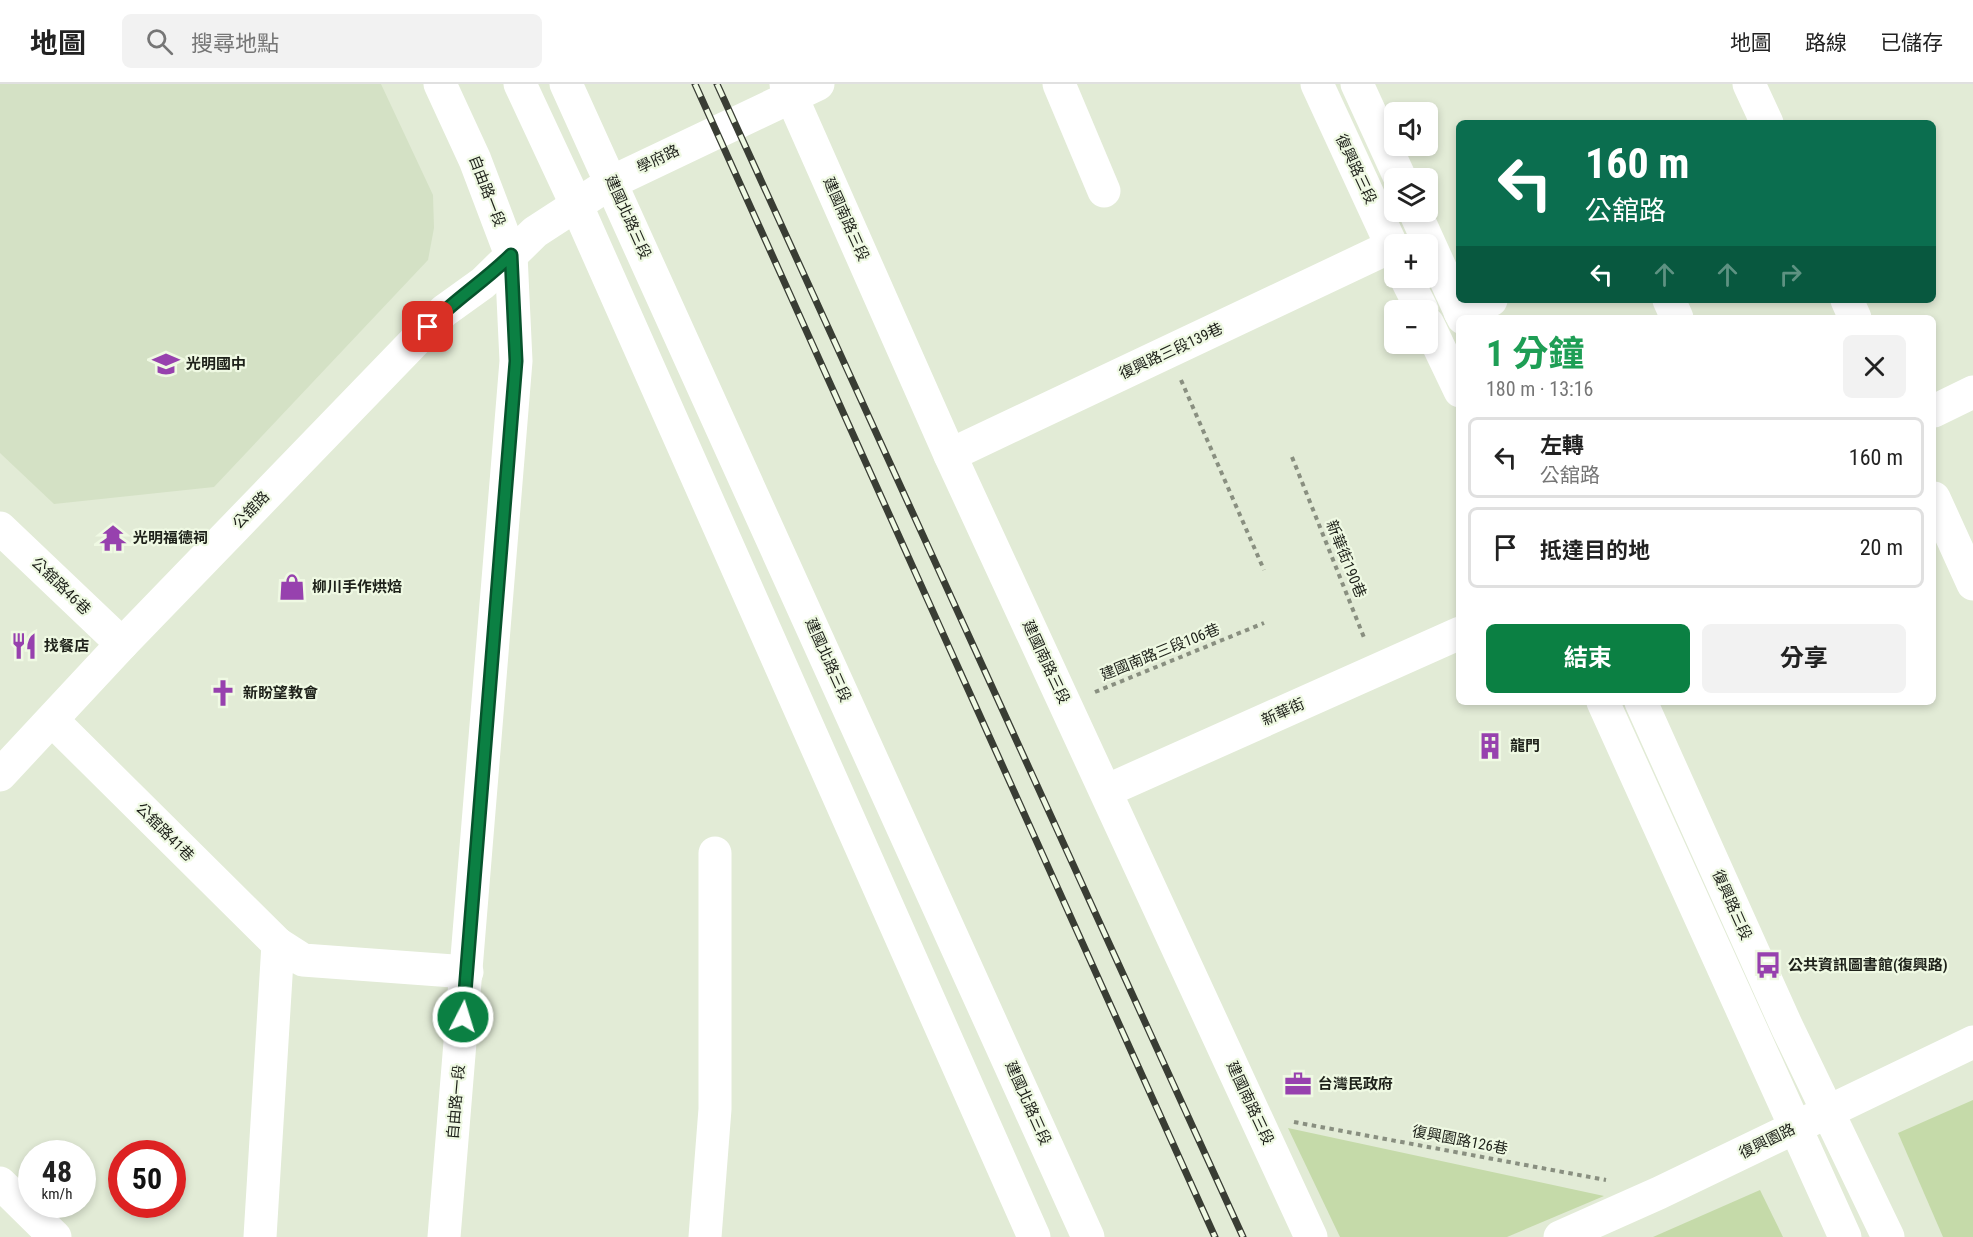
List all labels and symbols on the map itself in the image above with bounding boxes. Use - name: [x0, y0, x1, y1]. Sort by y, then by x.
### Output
- street label: 復興路三段: [1332, 131, 1380, 207]
- street label: 學府路: [634, 141, 682, 177]
- street label: 自由路一段: [465, 153, 509, 229]
- street label: 建國北路三段: [601, 172, 655, 262]
- street label: 建國南路三段: [819, 174, 873, 264]
- pin: [402, 301, 453, 352]
- street label: 復興路三段139巷: [1116, 319, 1226, 383]
- school or university icon: 光明國中: [151, 349, 181, 379]
- place label: 光明國中: [186, 355, 246, 373]
- street label: 公舘路: [229, 488, 273, 532]
- street label: 新華街190巷: [1322, 518, 1370, 600]
- temple icon: 光明福德祠: [98, 523, 128, 553]
- place label: 光明福德祠: [133, 529, 208, 547]
- street label: 公舘路46巷: [28, 554, 94, 618]
- shop icon: 柳川手作烘焙: [277, 572, 307, 602]
- place label: 柳川手作烘焙: [312, 578, 402, 596]
- street label: 建國北路三段: [801, 615, 855, 705]
- street label: 建國南路三段: [1019, 617, 1073, 707]
- street label: 建國南路三段106巷: [1098, 620, 1222, 684]
- restaurant icon: 找餐店: [9, 631, 39, 661]
- place label: 找餐店: [44, 637, 89, 655]
- church icon: 新盼望教會: [208, 678, 238, 708]
- place label: 新盼望教會: [243, 684, 318, 702]
- street label: 新華街: [1259, 695, 1307, 729]
- building icon: 龍門: [1475, 731, 1505, 761]
- place label: 龍門: [1510, 737, 1540, 755]
- street label: 公舘路41巷: [132, 799, 198, 865]
- street label: 復興路三段: [1709, 867, 1755, 943]
- bus stop icon: 公共資訊圖書館(復興路): [1753, 950, 1783, 980]
- place label: 公共資訊圖書館(復興路): [1788, 956, 1948, 974]
- position arrow: [431, 985, 495, 1049]
- street label: 建國北路三段: [1001, 1058, 1055, 1148]
- street label: 建國南路三段: [1223, 1058, 1277, 1148]
- street label: 自由路一段: [444, 1064, 468, 1140]
- office icon: 台灣民政府: [1283, 1069, 1313, 1099]
- place label: 台灣民政府: [1318, 1075, 1393, 1093]
- street label: 復興園路: [1736, 1120, 1798, 1162]
- street label: 復興園路126巷: [1411, 1122, 1509, 1158]
- speed limit sign: 50: [108, 1140, 186, 1218]

